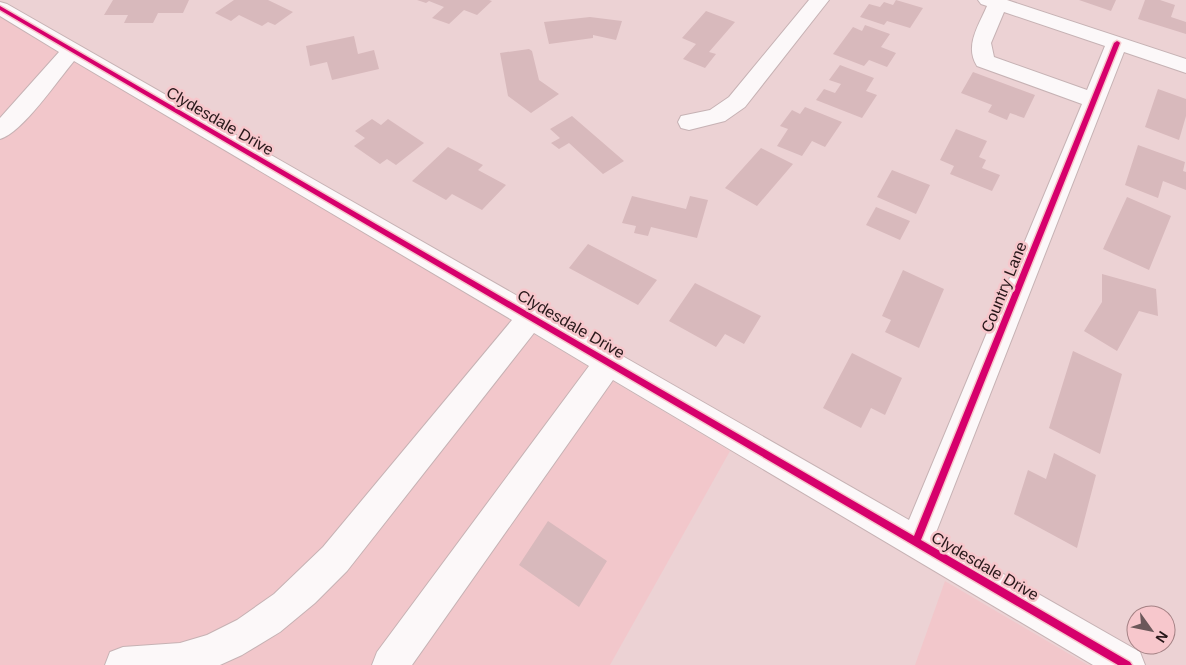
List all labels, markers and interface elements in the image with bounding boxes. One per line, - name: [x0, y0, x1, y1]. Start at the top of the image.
- street label: Clydesdale Drive: [163, 83, 277, 159]
- street label: Country Lane: [978, 239, 1030, 335]
- street label: Clydesdale Drive: [514, 286, 628, 362]
- street label: Clydesdale Drive: [928, 528, 1042, 604]
- north arrow: [1126, 605, 1176, 655]
- text: N: [1152, 628, 1171, 646]

